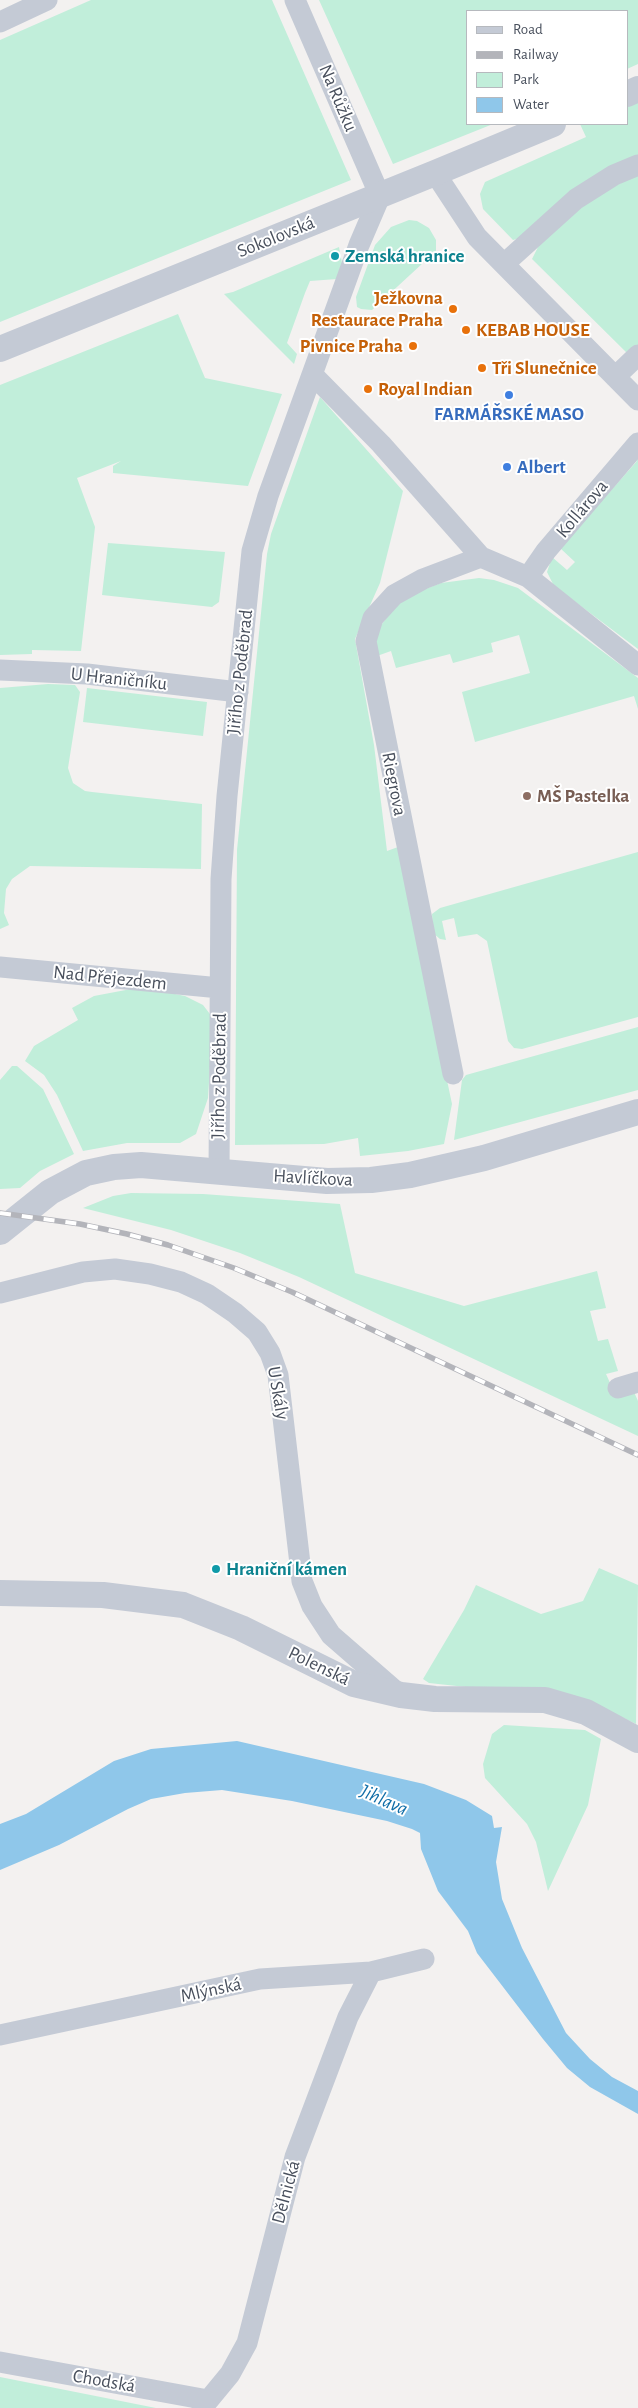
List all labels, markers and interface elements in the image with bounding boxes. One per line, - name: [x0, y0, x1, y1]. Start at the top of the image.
- legend: [466, 10, 628, 125]
- text: Road: [513, 22, 543, 37]
- text: Railway: [513, 47, 558, 62]
- street label: Na Růžku: [314, 61, 362, 135]
- text: Park: [513, 72, 539, 87]
- text: Water: [513, 97, 549, 112]
- street label: Sokolovská: [234, 211, 318, 263]
- place label: Zemská hranice: [345, 245, 465, 267]
- marker: Zemská hranice: [329, 250, 341, 262]
- place label: Ježkovna Restaurace Praha: [311, 287, 443, 331]
- marker: Ježkovna Restaurace Praha: [447, 303, 459, 315]
- place label: KEBAB HOUSE: [476, 319, 590, 341]
- marker: KEBAB HOUSE: [460, 324, 472, 336]
- place label: Pivnice Praha: [300, 335, 403, 357]
- marker: Pivnice Praha: [407, 340, 419, 352]
- place label: Tři Slunečnice: [492, 357, 597, 379]
- marker: Tři Slunečnice: [476, 362, 488, 374]
- place label: Royal Indian: [378, 378, 473, 400]
- marker: Royal Indian: [362, 383, 374, 395]
- marker: FARMÁŘSKÉ MASO: [503, 389, 515, 401]
- place label: FARMÁŘSKÉ MASO: [434, 403, 584, 425]
- place label: Albert: [517, 456, 566, 478]
- marker: Albert: [501, 461, 513, 473]
- street label: Kollárova: [551, 475, 613, 543]
- street label: Jiřího z Poděbrad: [222, 608, 258, 736]
- street label: U Hraničníku: [70, 663, 168, 695]
- street label: Riegrova: [377, 750, 411, 818]
- place label: MŠ Pastelka: [537, 785, 629, 807]
- marker: MŠ Pastelka: [521, 790, 533, 802]
- street label: Nad Přejezdem: [52, 961, 168, 995]
- street label: Jiřího z Poděbrad: [207, 1013, 231, 1139]
- street label: Havlíčkova: [273, 1165, 353, 1191]
- street label: U Skály: [262, 1365, 294, 1421]
- place label: Hraniční kámen: [226, 1558, 347, 1580]
- marker: Hraniční kámen: [210, 1563, 222, 1575]
- street label: Polenská: [284, 1641, 354, 1691]
- water label: Jihlava: [356, 1779, 412, 1821]
- street label: Mlýnská: [178, 1972, 244, 2008]
- street label: Dělnická: [267, 2158, 305, 2226]
- street label: Chodská: [71, 2364, 137, 2398]

